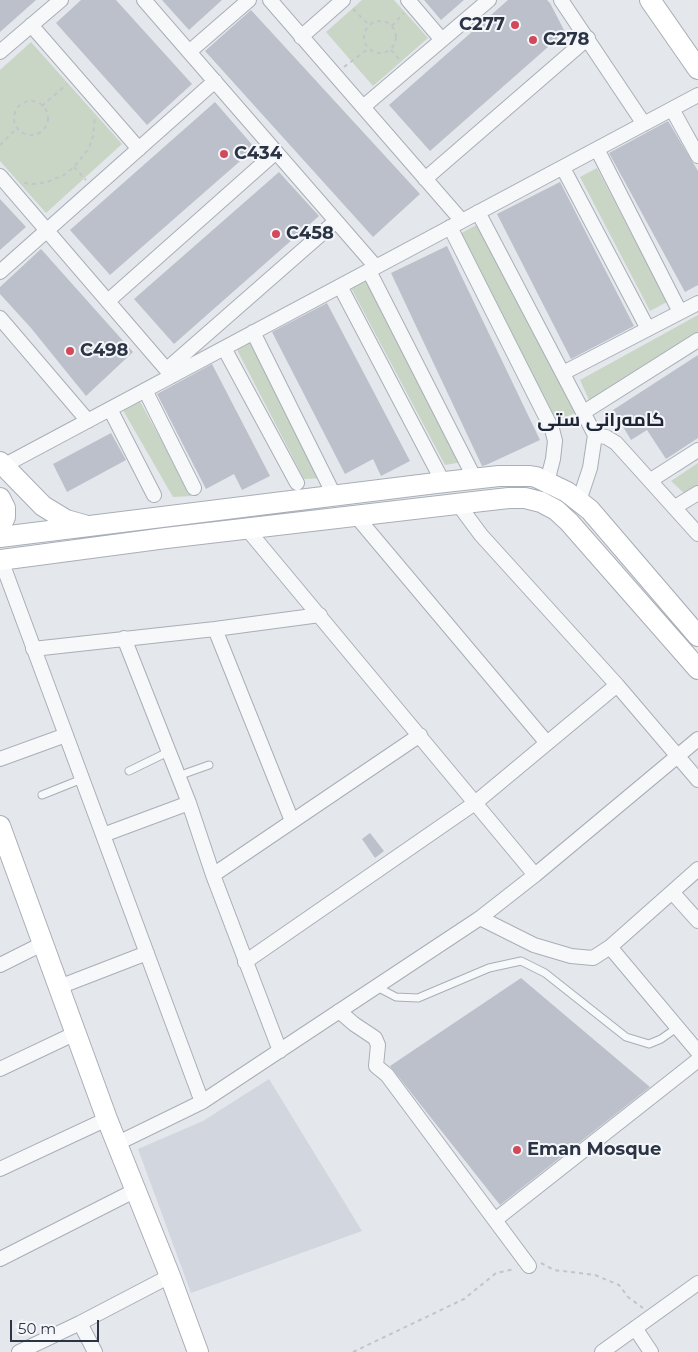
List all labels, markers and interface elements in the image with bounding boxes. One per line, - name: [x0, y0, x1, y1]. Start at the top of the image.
- place label: C277: [459, 14, 505, 36]
- marker: C277: [509, 19, 521, 31]
- place label: C278: [543, 29, 589, 51]
- marker: C278: [527, 34, 539, 46]
- place label: C434: [234, 143, 282, 165]
- marker: C434: [218, 148, 230, 160]
- place label: C458: [286, 223, 334, 245]
- marker: C458: [270, 228, 282, 240]
- place label: C498: [80, 340, 128, 362]
- marker: C498: [64, 345, 76, 357]
- district label: كامه‌رانی ستی: [537, 409, 665, 431]
- place label: Eman Mosque: [527, 1139, 661, 1161]
- marker: Eman Mosque: [511, 1144, 523, 1156]
- scale bar: [12, 1310, 101, 1342]
- text: 50 m: [18, 1319, 56, 1338]

